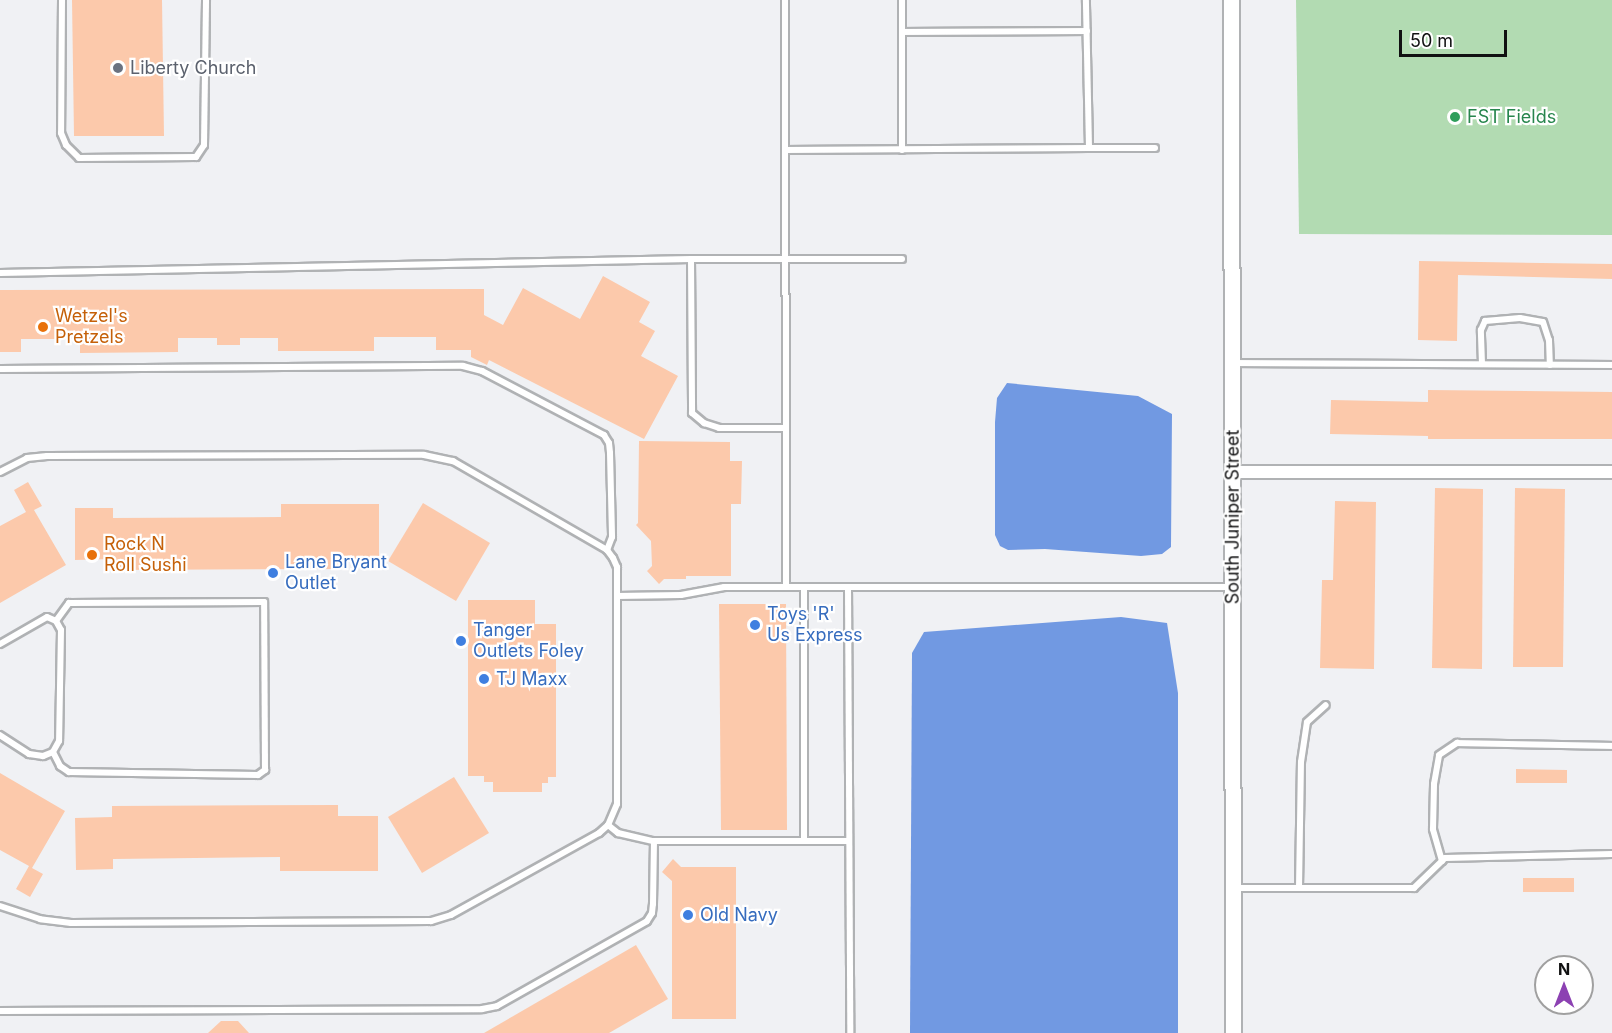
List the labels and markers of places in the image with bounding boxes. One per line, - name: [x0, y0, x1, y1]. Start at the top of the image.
- place label: Liberty Church: [130, 57, 256, 79]
- marker: Liberty Church: [111, 61, 125, 75]
- place label: FST Fields: [1467, 106, 1556, 128]
- marker: FST Fields: [1448, 110, 1462, 124]
- place label: Wetzel's Pretzels: [55, 306, 128, 348]
- marker: Wetzel's Pretzels: [36, 320, 50, 334]
- place label: Rock N Roll Sushi: [104, 534, 187, 576]
- marker: Rock N Roll Sushi: [85, 548, 99, 562]
- place label: Lane Bryant Outlet: [285, 552, 387, 594]
- marker: Lane Bryant Outlet: [266, 566, 280, 580]
- place label: Toys 'R' Us Express: [767, 604, 863, 646]
- marker: Toys 'R' Us Express: [748, 618, 762, 632]
- place label: Tanger Outlets Foley: [473, 620, 584, 662]
- marker: Tanger Outlets Foley: [454, 634, 468, 648]
- place label: TJ Maxx: [496, 668, 567, 690]
- marker: TJ Maxx: [477, 672, 491, 686]
- place label: Old Navy: [700, 904, 778, 926]
- marker: Old Navy: [681, 908, 695, 922]

